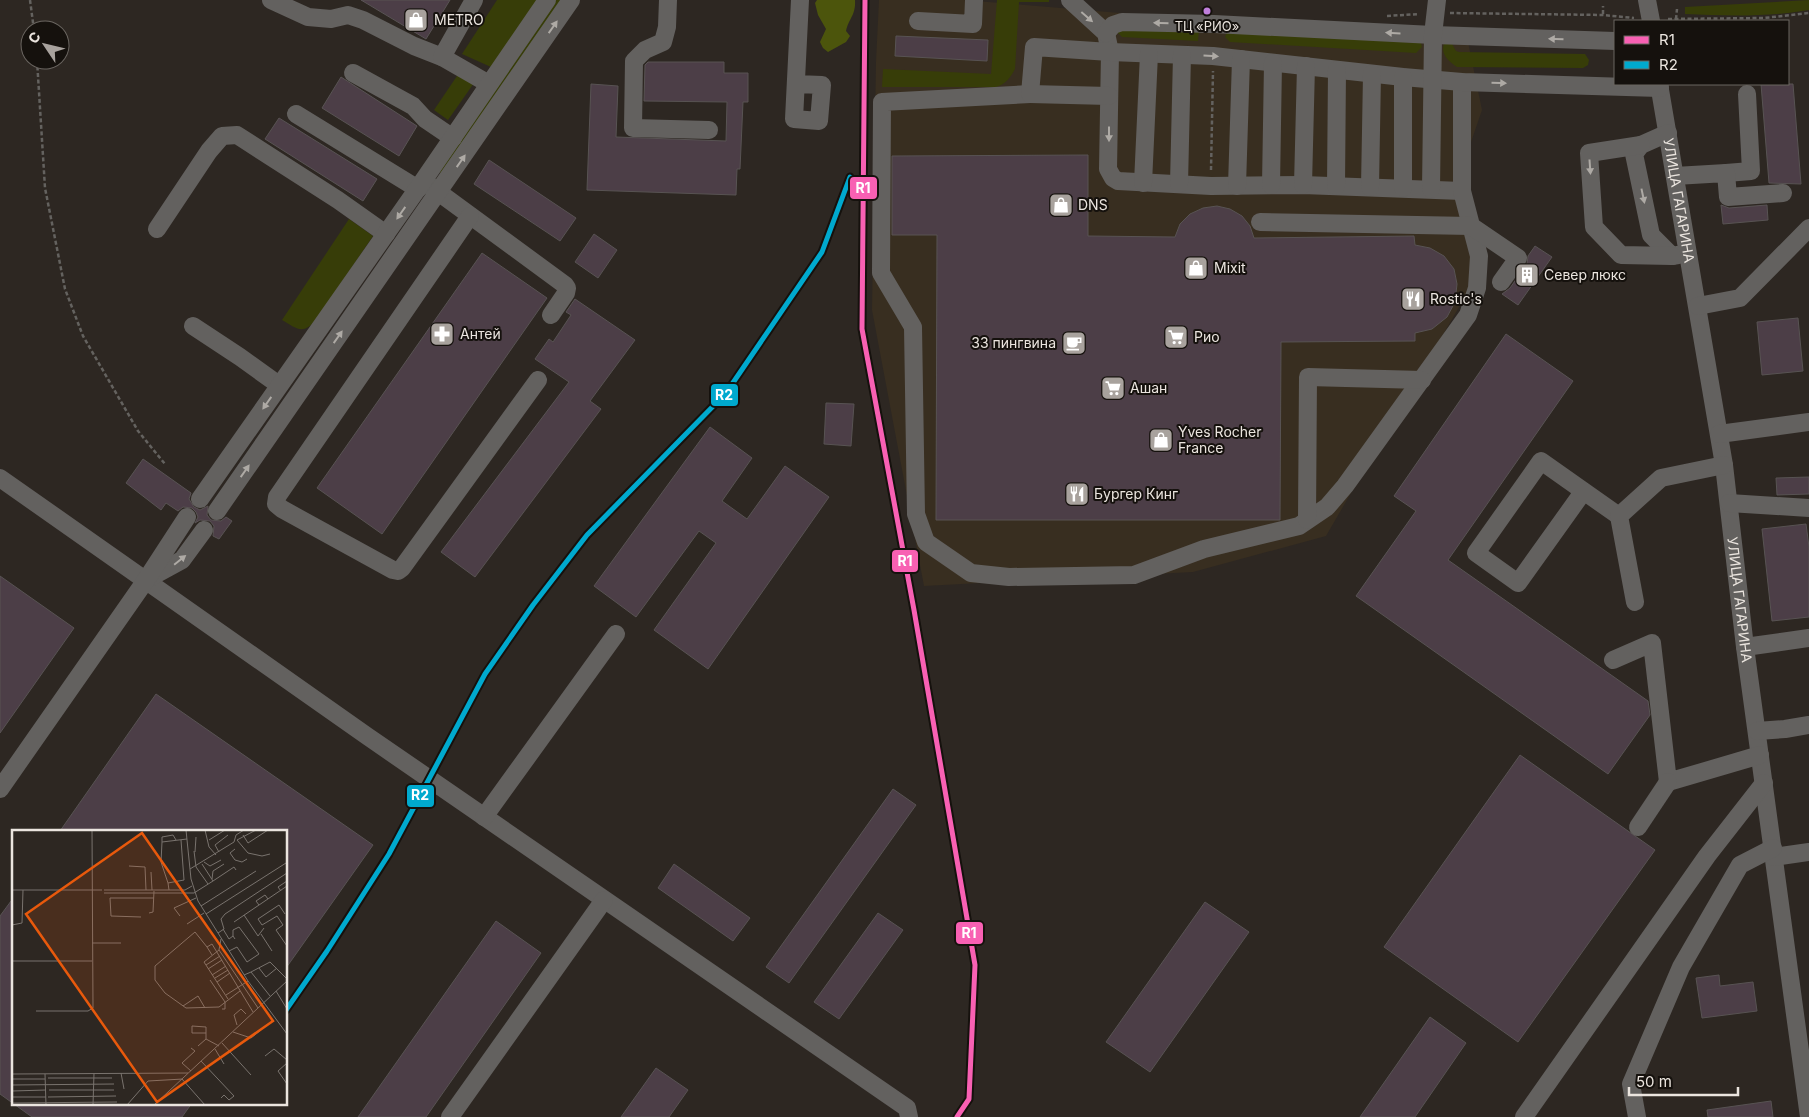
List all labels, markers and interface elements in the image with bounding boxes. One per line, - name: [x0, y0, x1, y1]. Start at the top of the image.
- marker: ТЦ «РИО»: [1202, 6, 1212, 16]
- shop icon: METRO: [403, 7, 429, 33]
- place label: METRO: [434, 11, 484, 28]
- one-way arrow: [1081, 11, 1093, 23]
- place label: ТЦ «РИО»: [1175, 18, 1239, 34]
- one-way arrow: [1153, 19, 1169, 27]
- north arrow: [20, 20, 70, 70]
- one-way arrow: [548, 20, 558, 34]
- legend: [1614, 20, 1789, 85]
- text: С: [24, 28, 44, 46]
- one-way arrow: [1385, 29, 1401, 37]
- text: R1: [1659, 30, 1675, 49]
- one-way arrow: [1547, 35, 1563, 43]
- one-way arrow: [1203, 53, 1219, 61]
- text: R2: [1659, 55, 1678, 74]
- one-way arrow: [1492, 80, 1508, 88]
- one-way arrow: [1104, 126, 1112, 142]
- street label: УЛИЦА ГАГАРИНА: [1660, 137, 1698, 264]
- one-way arrow: [456, 154, 465, 167]
- one-way arrow: [1587, 159, 1595, 175]
- line badge: R1: [849, 176, 878, 200]
- text: R1: [855, 179, 871, 196]
- one-way arrow: [1639, 188, 1647, 203]
- shop icon: DNS: [1048, 192, 1074, 218]
- place label: DNS: [1078, 196, 1108, 213]
- one-way arrow: [396, 206, 406, 220]
- shop icon: Mixit: [1183, 255, 1209, 281]
- place label: Mixit: [1214, 259, 1246, 276]
- building icon: Север люкс: [1514, 262, 1540, 288]
- place label: Север люкс: [1544, 266, 1626, 283]
- restaurant icon: Rostic's: [1400, 286, 1426, 312]
- place label: Rostic's: [1430, 290, 1482, 307]
- pharmacy icon: Антей: [429, 321, 455, 347]
- supermarket icon: Рио: [1163, 324, 1189, 350]
- place label: Антей: [460, 325, 501, 342]
- place label: Рио: [1194, 328, 1220, 345]
- cafe icon: 33 пингвина: [1061, 330, 1087, 356]
- one-way arrow: [333, 331, 343, 344]
- place label: 33 пингвина: [971, 334, 1056, 351]
- supermarket icon: Ашан: [1100, 375, 1126, 401]
- place label: Ашан: [1130, 379, 1167, 396]
- line badge: R2: [710, 383, 739, 407]
- text: R2: [715, 386, 733, 403]
- one-way arrow: [262, 397, 272, 410]
- place label: Yves Rocher France: [1178, 423, 1262, 456]
- shop icon: Yves Rocher France: [1148, 427, 1174, 453]
- one-way arrow: [240, 464, 250, 478]
- restaurant icon: Бургер Кинг: [1064, 481, 1090, 507]
- place label: Бургер Кинг: [1094, 485, 1178, 502]
- street label: УЛИЦА ГАГАРИНА: [1724, 536, 1756, 664]
- line badge: R1: [891, 549, 919, 573]
- text: R1: [897, 552, 913, 569]
- one-way arrow: [173, 554, 186, 565]
- line badge: R2: [406, 784, 435, 808]
- text: R2: [411, 786, 429, 803]
- inset map: [12, 830, 288, 1104]
- line badge: R1: [955, 921, 984, 945]
- text: R1: [961, 924, 977, 941]
- scale bar: [1629, 1064, 1738, 1096]
- text: 50 m: [1636, 1072, 1672, 1091]

